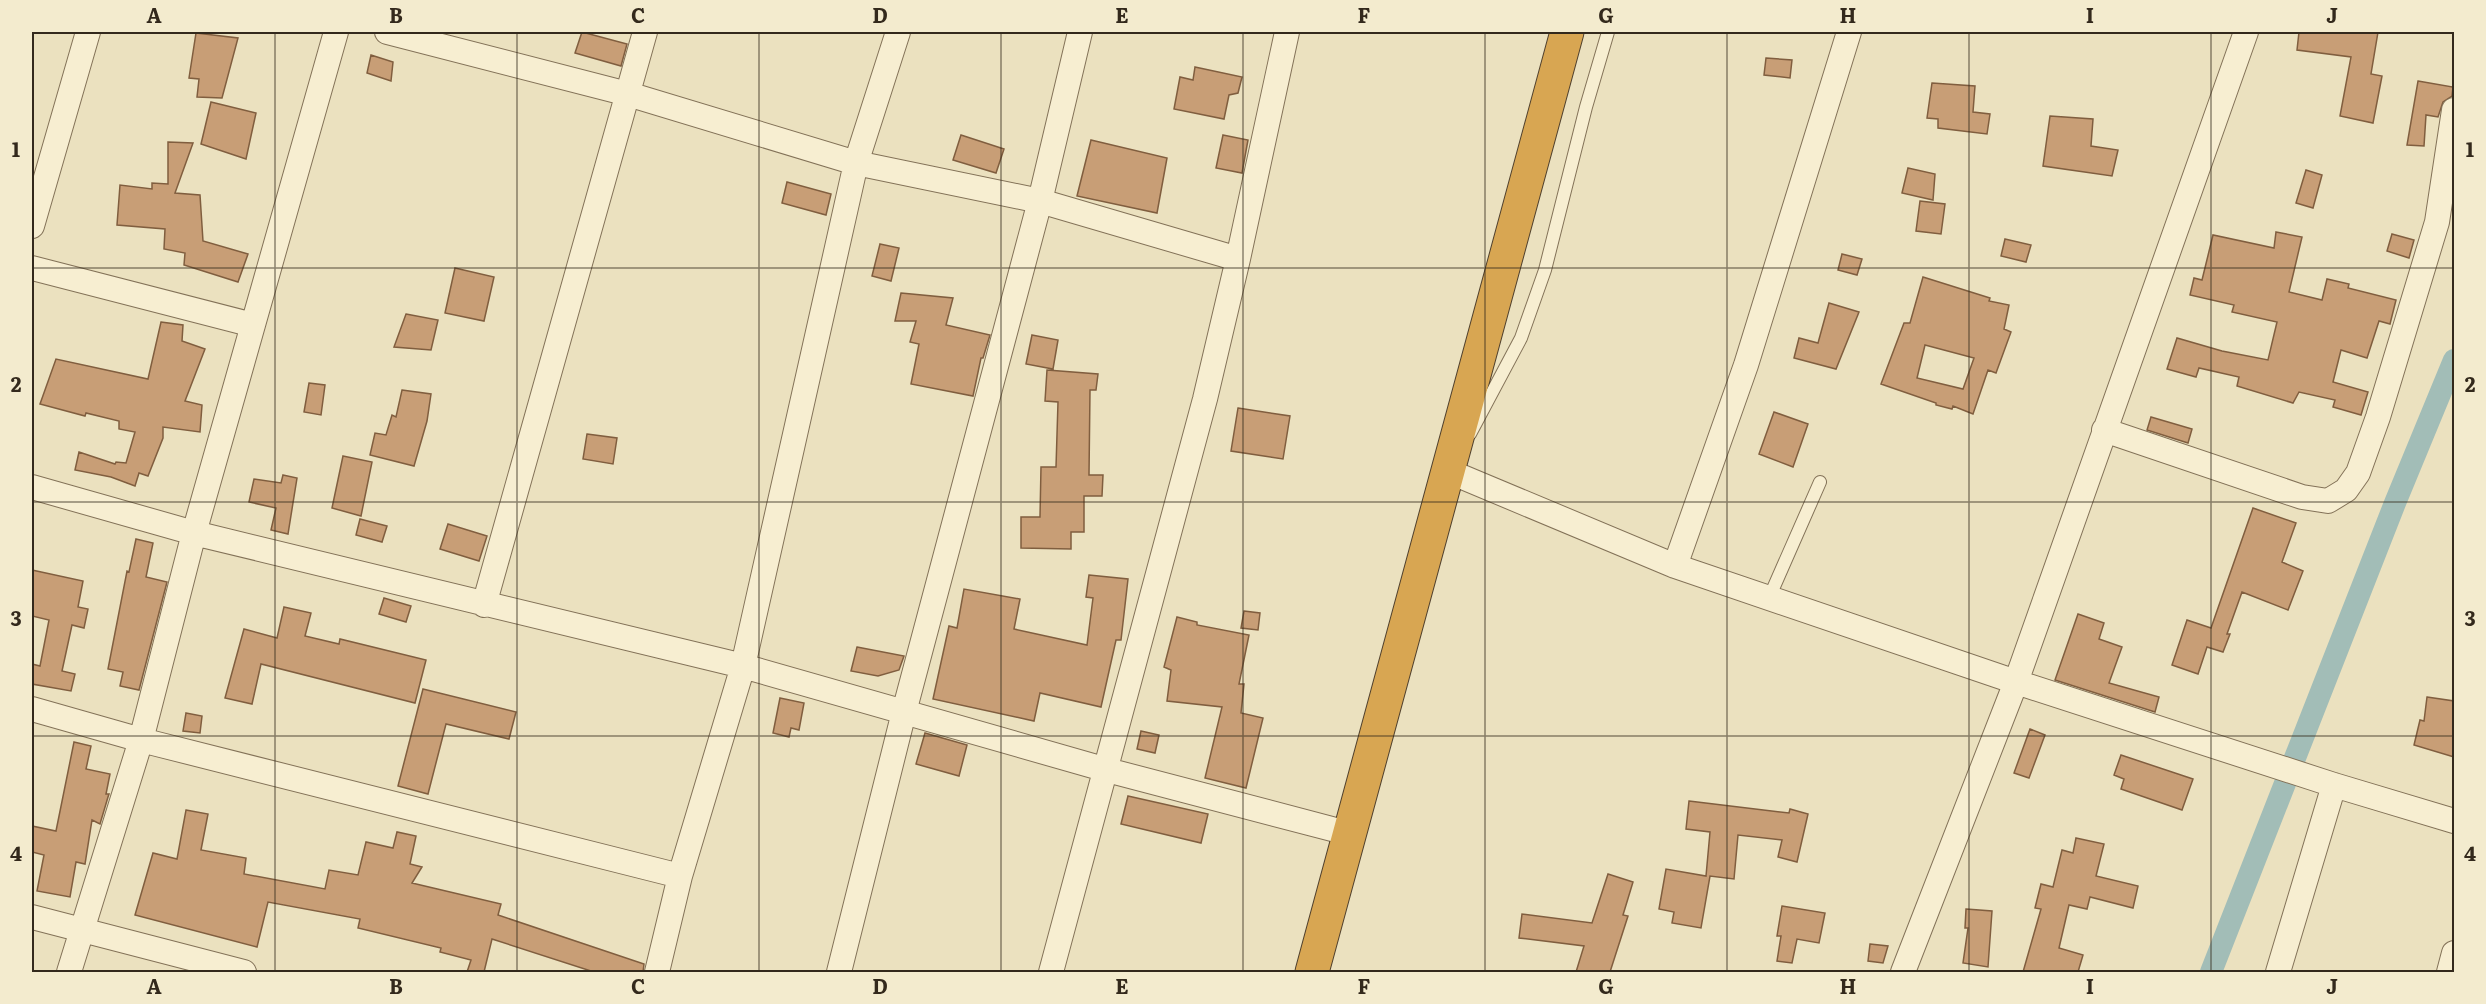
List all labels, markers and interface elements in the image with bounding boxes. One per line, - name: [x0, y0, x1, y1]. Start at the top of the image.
- text: A: [146, 0, 162, 29]
- text: B: [389, 0, 403, 29]
- text: C: [631, 0, 645, 29]
- text: D: [872, 0, 888, 29]
- text: E: [1115, 0, 1129, 29]
- text: F: [1358, 0, 1371, 29]
- text: G: [1598, 0, 1614, 29]
- text: H: [1840, 0, 1856, 29]
- text: I: [2086, 0, 2094, 29]
- text: J: [2326, 0, 2338, 29]
- text: 1: [12, 133, 20, 163]
- text: 1: [2466, 133, 2474, 163]
- text: 2: [11, 368, 22, 398]
- text: 2: [2465, 368, 2476, 398]
- text: 3: [10, 602, 22, 632]
- text: 3: [2464, 602, 2476, 632]
- text: 4: [10, 837, 22, 867]
- text: 4: [2464, 837, 2476, 867]
- text: A: [146, 970, 162, 1000]
- text: B: [389, 970, 403, 1000]
- text: C: [631, 970, 645, 1000]
- text: D: [872, 970, 888, 1000]
- text: E: [1115, 970, 1129, 1000]
- text: F: [1358, 970, 1371, 1000]
- text: G: [1598, 970, 1614, 1000]
- text: H: [1840, 970, 1856, 1000]
- text: I: [2086, 970, 2094, 1000]
- text: J: [2326, 970, 2338, 1000]

